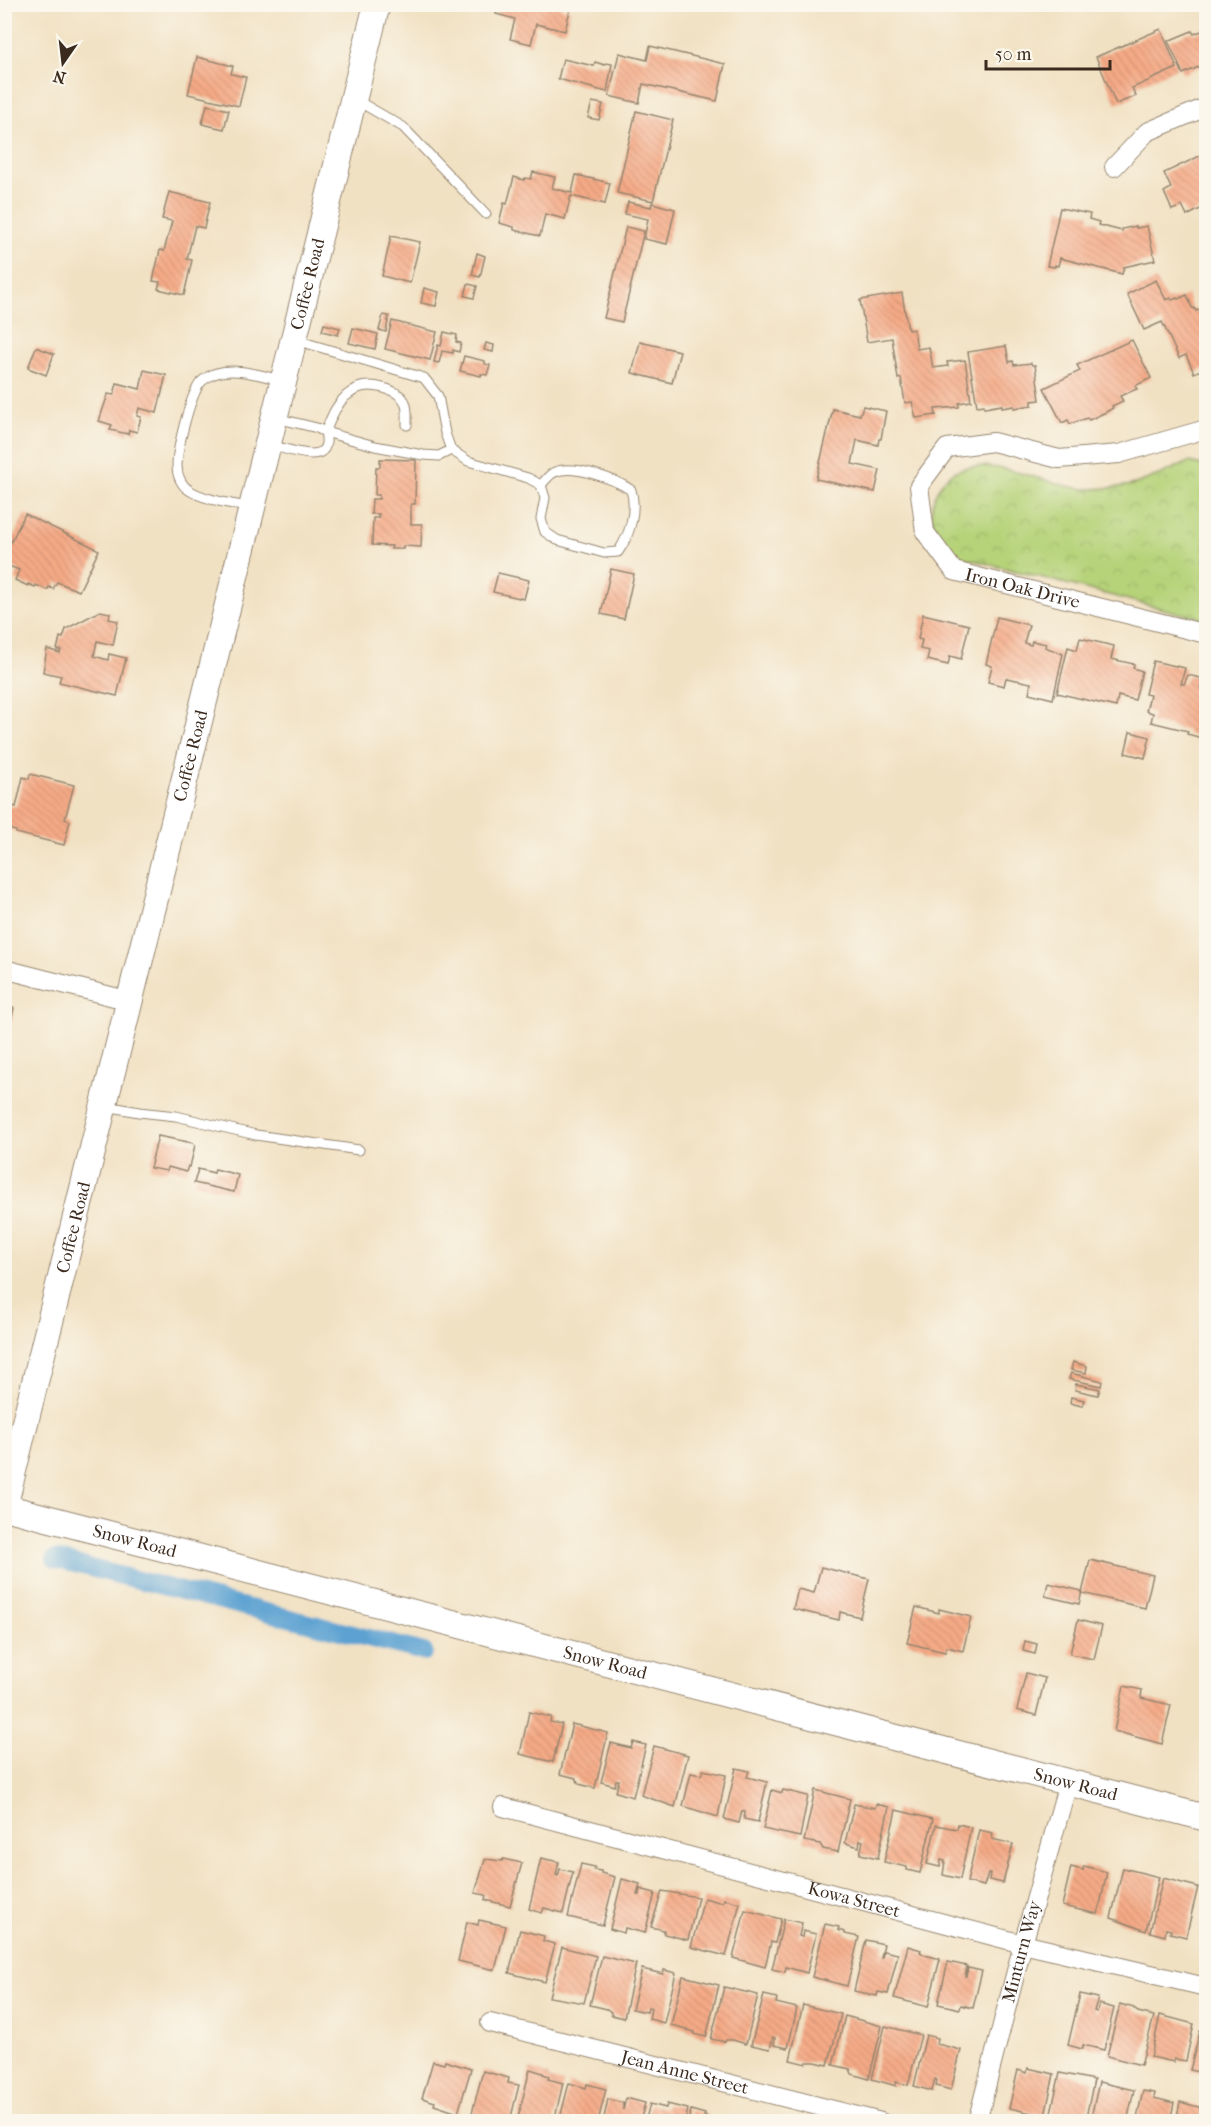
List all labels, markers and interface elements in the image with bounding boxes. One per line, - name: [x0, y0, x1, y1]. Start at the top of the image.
- north arrow: [33, 33, 93, 93]
- scale bar: [986, 33, 1110, 71]
- text: 50 m: [995, 44, 1032, 65]
- text: N: [50, 66, 68, 88]
- street label: Coffee Road: [287, 236, 329, 332]
- street label: Iron Oak Drive: [963, 564, 1082, 613]
- street label: Coffee Road: [169, 708, 212, 804]
- street label: Coffee Road: [52, 1179, 95, 1276]
- street label: Snow Road: [90, 1520, 179, 1562]
- street label: Snow Road: [561, 1642, 649, 1684]
- street label: Snow Road: [1031, 1764, 1120, 1806]
- street label: Kowa Street: [806, 1878, 903, 1922]
- street label: Minturn Way: [998, 1897, 1046, 2005]
- street label: Jean Anne Street: [617, 2046, 751, 2099]

